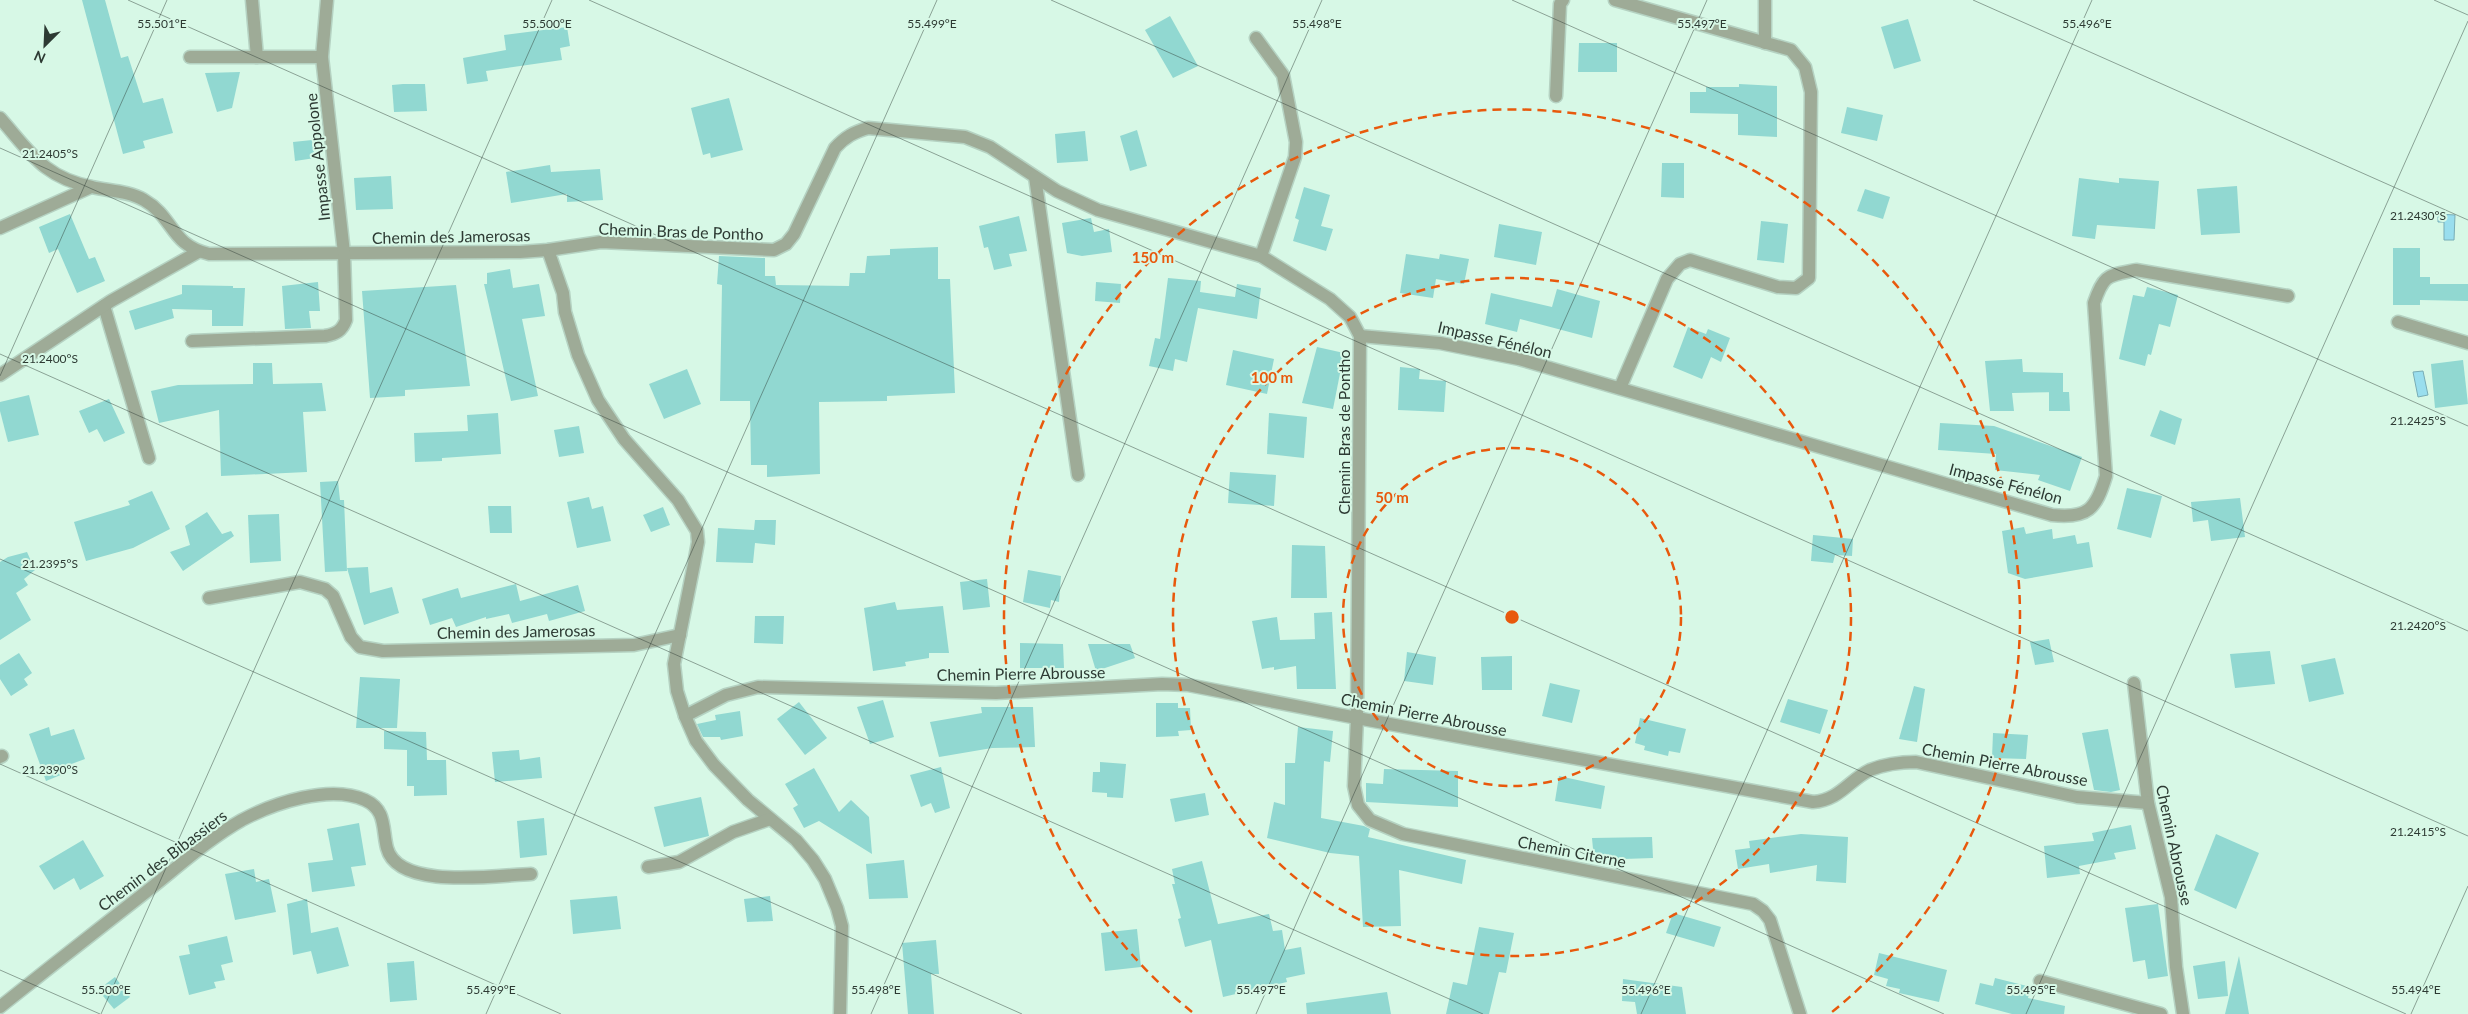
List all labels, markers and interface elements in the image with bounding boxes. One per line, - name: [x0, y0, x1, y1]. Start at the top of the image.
- text: 55.501°E: [137, 16, 187, 31]
- text: 55.500°E: [522, 16, 572, 31]
- text: 55.499°E: [907, 16, 957, 31]
- text: 55.498°E: [1292, 16, 1342, 31]
- text: 55.497°E: [1677, 16, 1727, 31]
- text: 55.496°E: [2062, 16, 2112, 31]
- north arrow: [20, 20, 70, 70]
- text: N: [31, 47, 48, 67]
- street label: Impasse Appolone: [301, 92, 333, 222]
- text: 21.2405°S: [22, 146, 78, 161]
- text: 21.2430°S: [2390, 208, 2446, 223]
- street label: Chemin Bras de Pontho: [598, 219, 764, 243]
- street label: Chemin des Jamerosas: [372, 225, 530, 247]
- text: 150 m: [1132, 248, 1174, 266]
- street label: Impasse Fénélon: [1436, 317, 1554, 361]
- street label: Chemin Bras de Pontho: [1334, 349, 1353, 515]
- text: 21.2400°S: [22, 351, 78, 366]
- text: 100 m: [1251, 368, 1293, 386]
- text: 21.2425°S: [2390, 413, 2446, 428]
- street label: Impasse Fénélon: [1947, 459, 2065, 507]
- text: 50 m: [1375, 488, 1409, 506]
- text: 21.2395°S: [22, 556, 78, 571]
- centre of rings: [1503, 608, 1521, 626]
- text: 21.2420°S: [2390, 618, 2446, 633]
- street label: Chemin des Jamerosas: [437, 620, 595, 642]
- street label: Chemin Pierre Abrousse: [936, 662, 1106, 684]
- street label: Chemin Pierre Abrousse: [1339, 689, 1509, 739]
- street label: Chemin Pierre Abrousse: [1920, 739, 2090, 789]
- text: 21.2390°S: [22, 762, 78, 777]
- street label: Chemin Abrousse: [2153, 783, 2197, 907]
- street label: Chemin des Bibassiers: [94, 805, 230, 915]
- text: 21.2415°S: [2390, 824, 2446, 839]
- street label: Chemin Citerne: [1516, 831, 1628, 871]
- text: 55.500°E: [81, 982, 131, 997]
- text: 55.499°E: [466, 982, 516, 997]
- text: 55.498°E: [851, 982, 901, 997]
- text: 55.497°E: [1236, 982, 1286, 997]
- text: 55.496°E: [1621, 982, 1671, 997]
- text: 55.495°E: [2006, 982, 2056, 997]
- text: 55.494°E: [2391, 982, 2441, 997]

